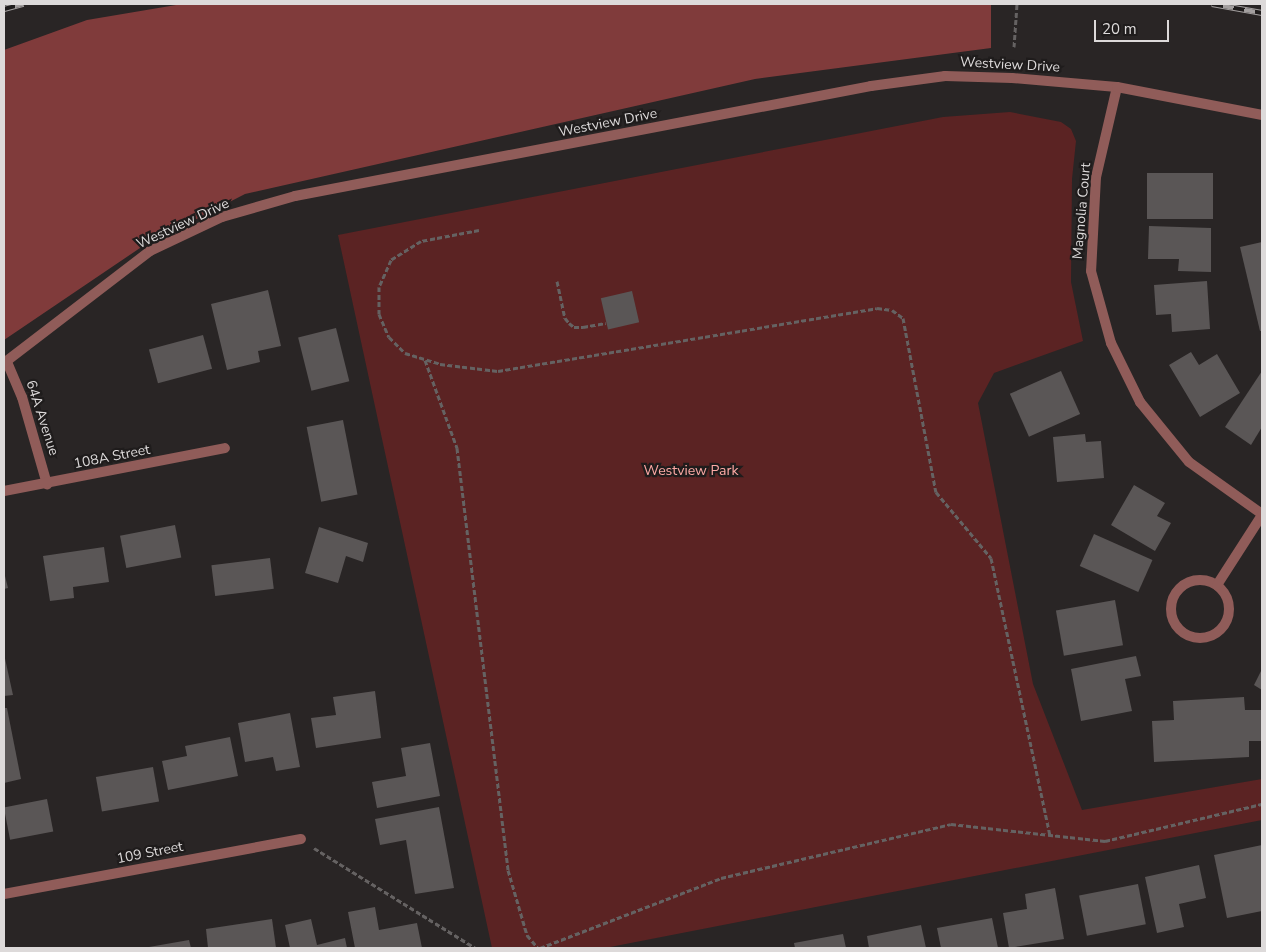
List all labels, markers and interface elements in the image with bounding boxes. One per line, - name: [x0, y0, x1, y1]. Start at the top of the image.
- scale bar: [1096, 10, 1171, 42]
- text: 20 m: [1102, 19, 1137, 39]
- street label: Westview Drive: [960, 54, 1060, 76]
- street label: Westview Drive: [557, 105, 659, 141]
- street label: Magnolia Court: [1069, 162, 1095, 260]
- street label: Westview Drive: [134, 195, 232, 253]
- street label: 64A Avenue: [22, 378, 62, 458]
- street label: 108A Street: [73, 441, 151, 473]
- park label: Westview Park: [644, 463, 738, 479]
- street label: 109 Street: [116, 838, 184, 868]

